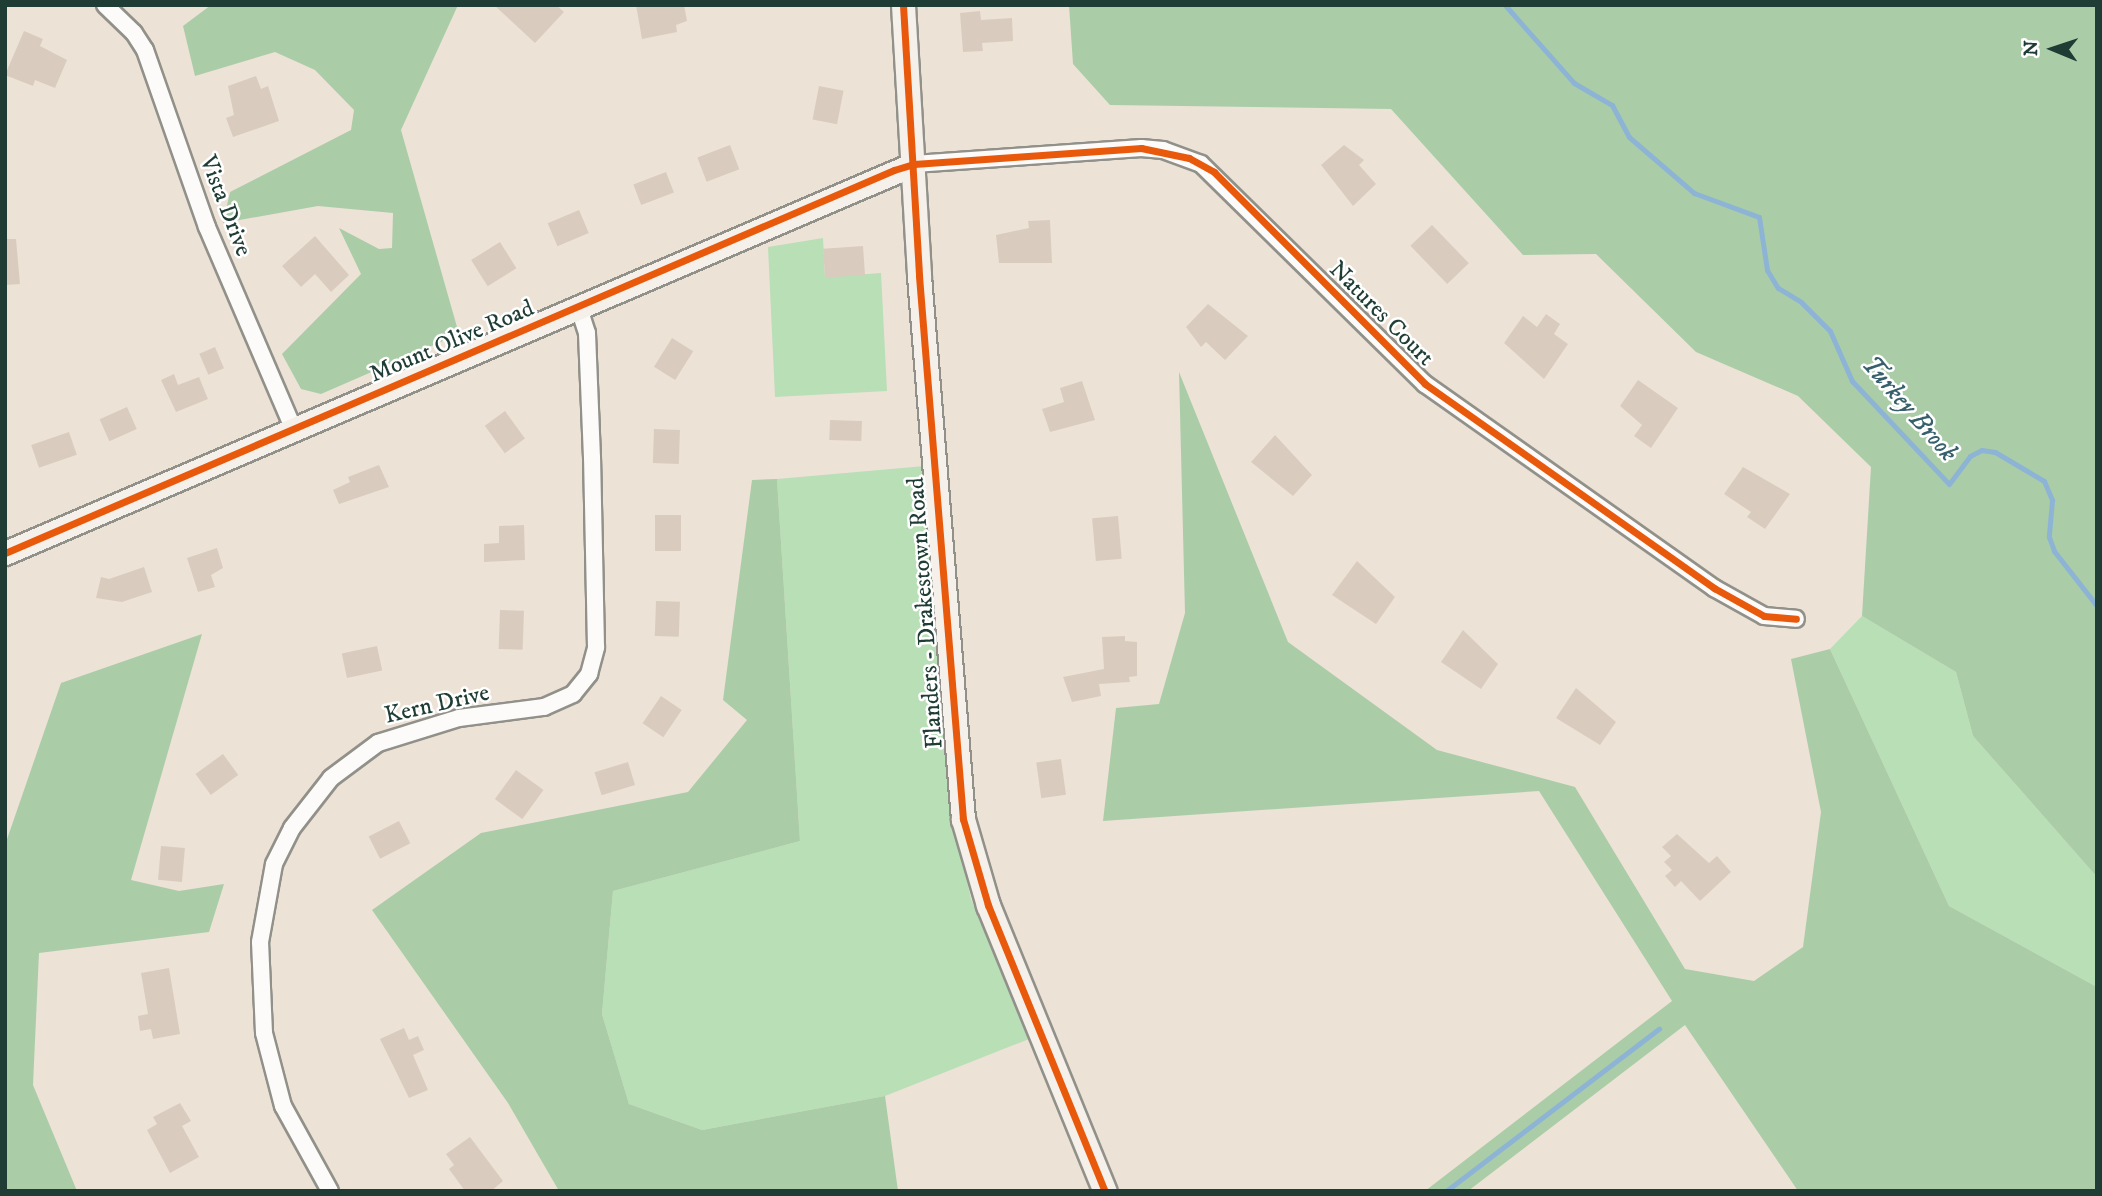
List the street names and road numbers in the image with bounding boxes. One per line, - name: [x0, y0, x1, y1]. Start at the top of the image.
- street label: Vista Drive: [193, 152, 257, 260]
- street label: Natures Court: [1323, 256, 1439, 372]
- street label: Mount Olive Road: [366, 294, 538, 390]
- street label: Flanders - Drakestown Road: [902, 476, 950, 750]
- street label: Kern Drive: [382, 679, 492, 731]

